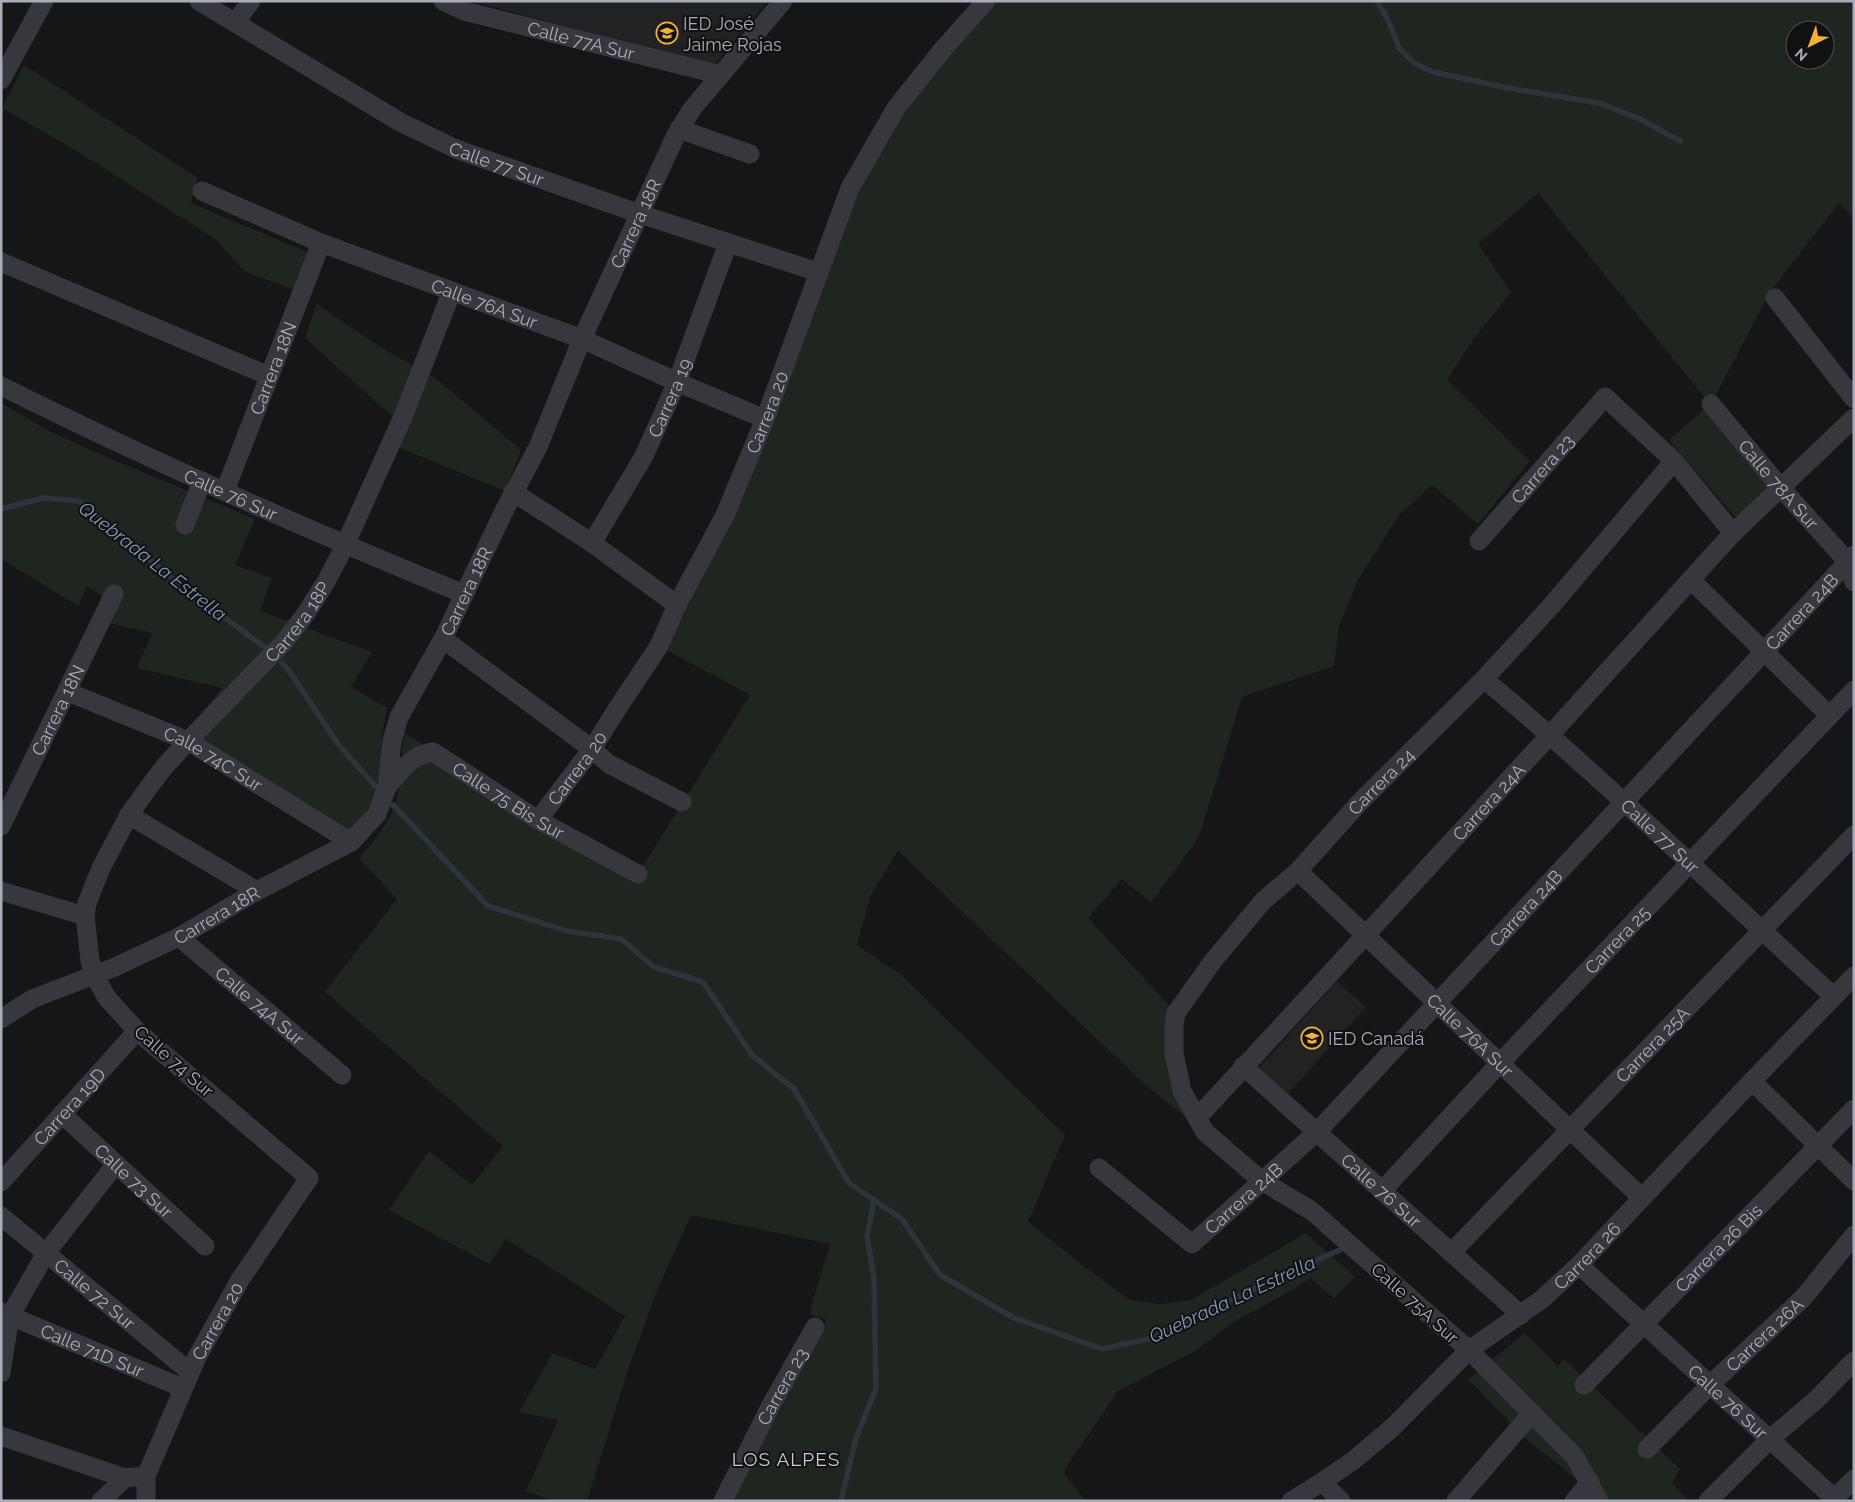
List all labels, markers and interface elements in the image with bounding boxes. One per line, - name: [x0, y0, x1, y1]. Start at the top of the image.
- place label: IED José Jaime Rojas: [683, 13, 782, 55]
- street label: Calle 77A Sur: [525, 17, 638, 64]
- north arrow: [1785, 20, 1835, 70]
- school or university icon: IED José Jaime Rojas: [655, 21, 679, 45]
- text: N: [1792, 45, 1811, 64]
- street label: Calle 77 Sur: [446, 137, 548, 190]
- street label: Carrera 18R: [606, 175, 665, 271]
- street label: Calle 76A Sur: [428, 274, 541, 332]
- street label: Carrera 18N: [245, 318, 300, 417]
- street label: Carrera 19: [643, 355, 695, 441]
- street label: Carrera 20: [741, 368, 792, 456]
- street label: Carrera 23: [1506, 430, 1578, 508]
- street label: Calle 78A Sur: [1734, 435, 1824, 534]
- street label: Calle 76 Sur: [181, 464, 281, 525]
- water label: Quebrada La Estrella: [75, 497, 231, 625]
- street label: Carrera 18R: [436, 543, 496, 639]
- street label: Carrera 24B: [1761, 569, 1842, 654]
- street label: Carrera 18P: [260, 577, 334, 666]
- street label: Carrera 18N: [27, 661, 88, 759]
- street label: Calle 74C Sur: [161, 722, 267, 795]
- street label: Carrera 20: [543, 727, 611, 809]
- street label: Carrera 24: [1343, 744, 1419, 819]
- street label: Calle 75 Bis Sur: [449, 757, 569, 843]
- street label: Carrera 24A: [1448, 759, 1529, 845]
- street label: Calle 77 Sur: [1617, 794, 1704, 878]
- street label: Carrera 24B: [1485, 865, 1566, 951]
- street label: Carrera 18R: [170, 881, 263, 948]
- street label: Carrera 25: [1580, 902, 1654, 978]
- street label: Calle 74A Sur: [211, 962, 309, 1049]
- street label: Calle 76A Sur: [1423, 989, 1519, 1081]
- street label: Carrera 25A: [1611, 1002, 1694, 1086]
- street label: Calle 74 Sur: [130, 1021, 218, 1102]
- school or university icon: IED Canadá: [1300, 1026, 1324, 1050]
- place label: IED Canadá: [1328, 1028, 1424, 1049]
- street label: Carrera 19D: [29, 1063, 110, 1149]
- street label: Calle 73 Sur: [91, 1139, 178, 1222]
- street label: Calle 76 Sur: [1337, 1149, 1426, 1232]
- street label: Carrera 24B: [1200, 1158, 1286, 1238]
- street label: Carrera 26 Bis: [1670, 1199, 1766, 1296]
- street label: Carrera 26: [1549, 1217, 1625, 1294]
- water label: Quebrada La Estrella: [1145, 1251, 1319, 1347]
- street label: Calle 72 Sur: [50, 1254, 140, 1334]
- street label: Calle 75A Sur: [1367, 1258, 1464, 1348]
- street label: Carrera 20: [187, 1278, 247, 1364]
- street label: Carrera 26A: [1721, 1293, 1807, 1375]
- street label: Calle 71D Sur: [38, 1319, 148, 1381]
- street label: Carrera 23: [752, 1344, 812, 1428]
- street label: Calle 76 Sur: [1684, 1360, 1773, 1443]
- district label: LOS ALPES: [732, 1448, 840, 1470]

